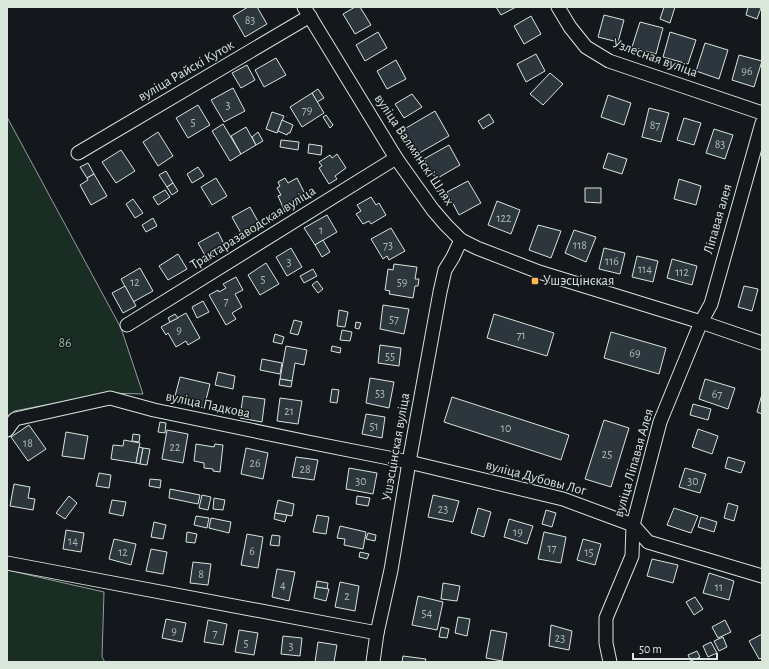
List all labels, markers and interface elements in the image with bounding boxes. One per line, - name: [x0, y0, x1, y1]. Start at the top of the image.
- house number: 83: [245, 14, 255, 26]
- street label: Узлесная вуліца: [610, 36, 700, 80]
- street label: вуліца Райскі Куток: [136, 38, 237, 104]
- house number: 96: [741, 65, 753, 77]
- street label: вуліца Валмянскі Шлях: [372, 92, 456, 208]
- house number: 3: [226, 99, 231, 111]
- house number: 79: [302, 104, 313, 116]
- house number: 5: [190, 116, 196, 128]
- house number: 87: [650, 119, 660, 131]
- house number: 83: [715, 138, 725, 150]
- street label: Ліпавая алея: [701, 182, 735, 256]
- street label: Трактаразаводская вуліца: [188, 183, 319, 272]
- house number: 122: [496, 212, 512, 224]
- house number: 1: [319, 224, 323, 236]
- house number: 73: [383, 239, 393, 251]
- house number: 118: [573, 239, 587, 251]
- house number: 116: [605, 255, 619, 267]
- house number: 3: [287, 256, 292, 268]
- house number: 114: [638, 263, 652, 275]
- house number: 112: [675, 266, 689, 278]
- house number: 5: [260, 273, 266, 285]
- place label: Ушэсцінская: [543, 274, 614, 288]
- house number: 12: [130, 276, 140, 288]
- house number: 59: [397, 276, 408, 288]
- marker: Ушэсцінская: [530, 276, 540, 286]
- house number: 7: [223, 295, 229, 307]
- house number: 57: [389, 313, 399, 325]
- house number: 9: [176, 324, 182, 336]
- house number: 71: [516, 329, 526, 341]
- park label: 86: [58, 336, 72, 350]
- house number: 69: [629, 347, 641, 359]
- house number: 55: [385, 350, 395, 362]
- house number: 53: [375, 387, 385, 399]
- house number: 67: [712, 388, 722, 400]
- street label: вуліца Падкова: [164, 389, 252, 421]
- street label: Ушэсцінская вуліца: [380, 391, 412, 502]
- house number: 21: [284, 405, 294, 417]
- street label: вуліца Ліпавая Алея: [612, 407, 656, 519]
- house number: 51: [369, 420, 379, 432]
- house number: 10: [501, 422, 511, 434]
- house number: 18: [23, 437, 33, 449]
- house number: 22: [170, 441, 181, 453]
- house number: 25: [602, 448, 612, 460]
- house number: 26: [249, 457, 261, 469]
- street label: вуліца Дубовы Лог: [484, 458, 588, 498]
- house number: 28: [299, 463, 311, 475]
- house number: 30: [355, 475, 367, 487]
- house number: 30: [687, 475, 699, 487]
- house number: 23: [438, 503, 448, 515]
- house number: 19: [513, 526, 523, 538]
- house number: 14: [68, 535, 78, 547]
- house number: 17: [547, 542, 557, 554]
- house number: 6: [249, 545, 255, 557]
- house number: 12: [118, 546, 128, 558]
- house number: 15: [584, 546, 594, 558]
- house number: 8: [198, 568, 204, 580]
- house number: 4: [280, 579, 286, 591]
- house number: 11: [715, 581, 723, 593]
- house number: 2: [344, 590, 350, 602]
- house number: 54: [422, 607, 433, 619]
- house number: 9: [171, 625, 177, 637]
- house number: 7: [212, 627, 218, 639]
- house number: 23: [555, 632, 565, 644]
- scale bar: [633, 635, 717, 661]
- house number: 5: [243, 637, 249, 649]
- house number: 3: [289, 640, 294, 652]
- text: 50 m: [639, 643, 662, 655]

